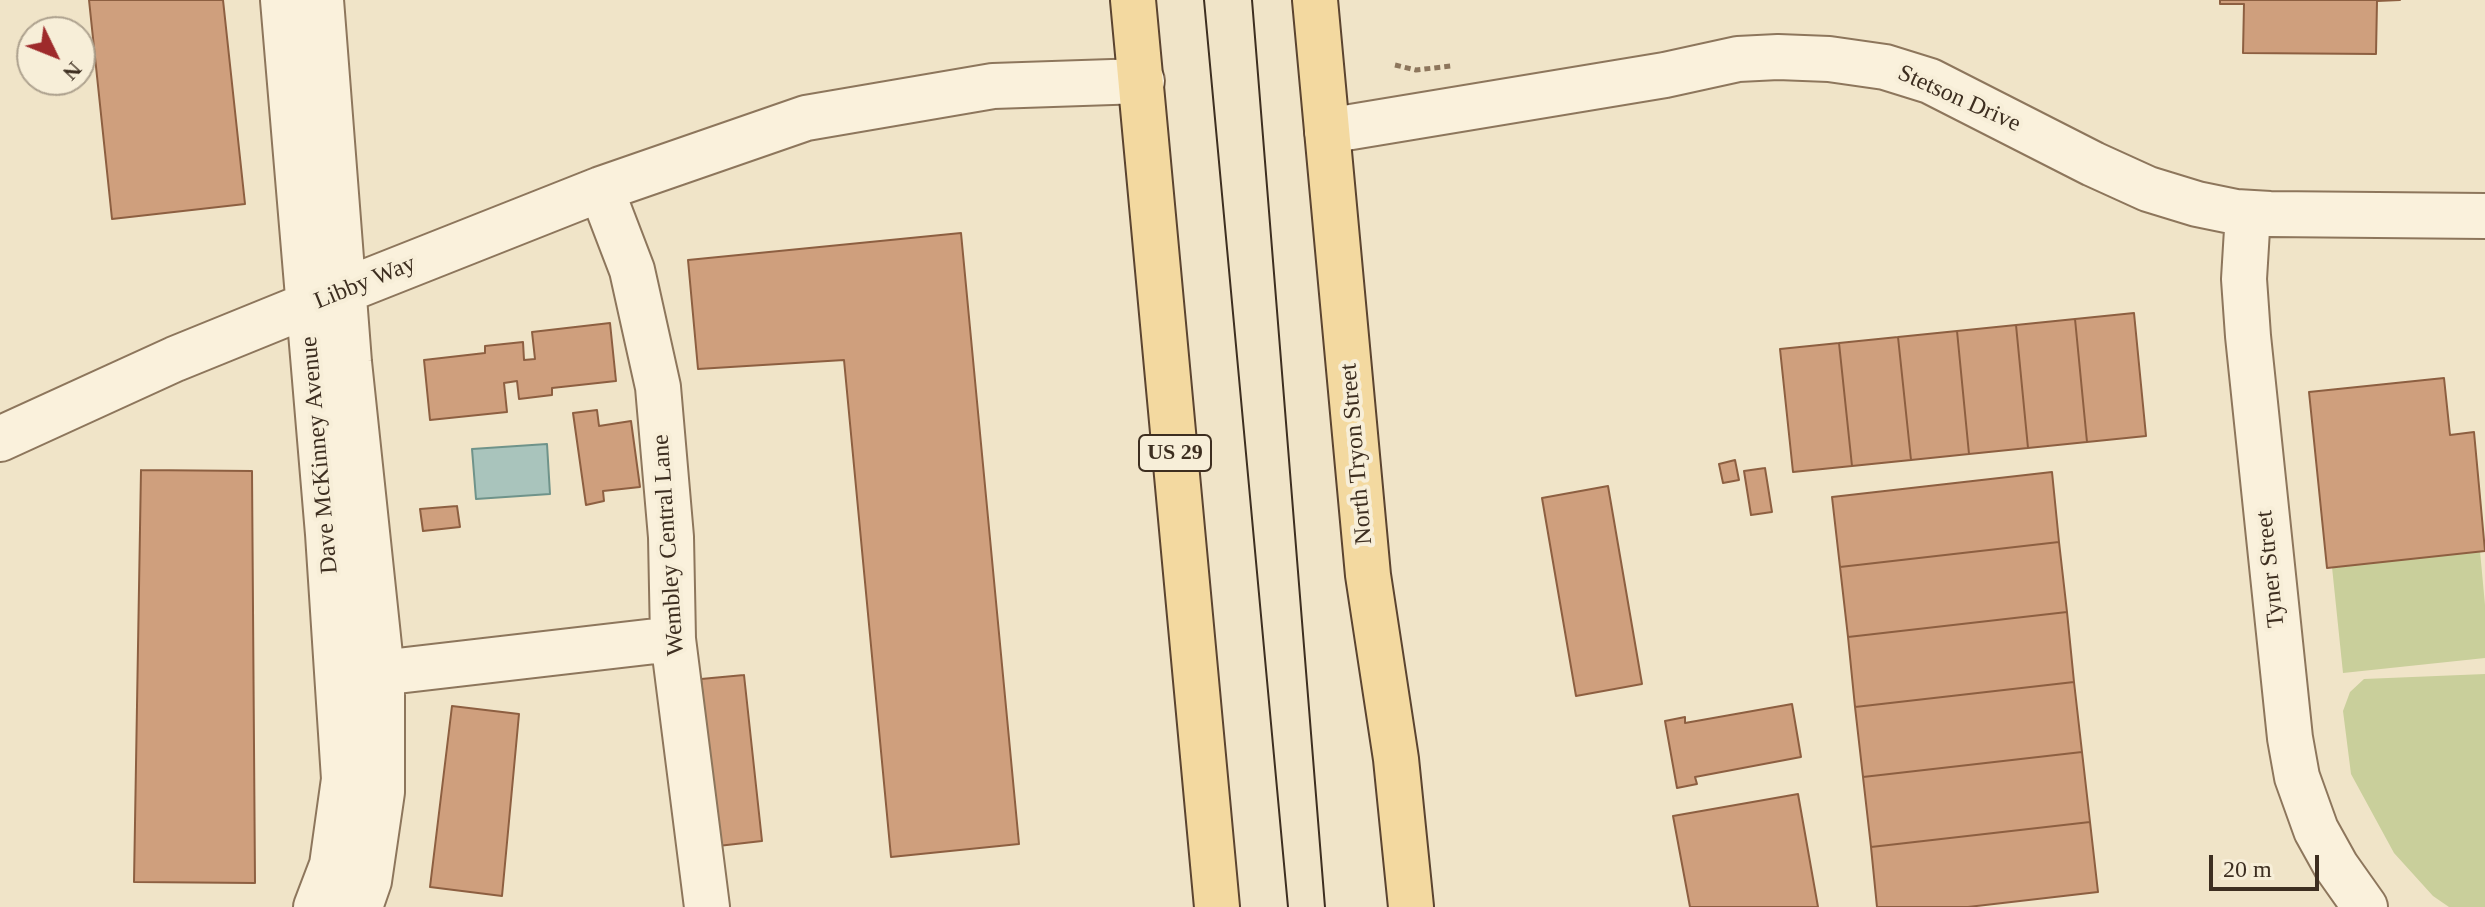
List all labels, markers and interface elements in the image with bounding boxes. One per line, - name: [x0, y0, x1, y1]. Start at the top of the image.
- north arrow: [16, 16, 96, 96]
- text: N: [58, 57, 87, 86]
- street label: Stetson Drive: [1893, 59, 2025, 139]
- street label: Libby Way: [310, 250, 420, 316]
- street label: Dave McKinney Avenue: [295, 335, 345, 575]
- street label: North Tryon Street: [1335, 362, 1379, 546]
- street label: Wembley Central Lane: [647, 433, 691, 657]
- road number: US 29: [1139, 435, 1211, 471]
- street label: Tyner Street: [2251, 509, 2291, 629]
- scale bar: [2213, 839, 2323, 889]
- text: 20 m: [2223, 856, 2272, 882]

